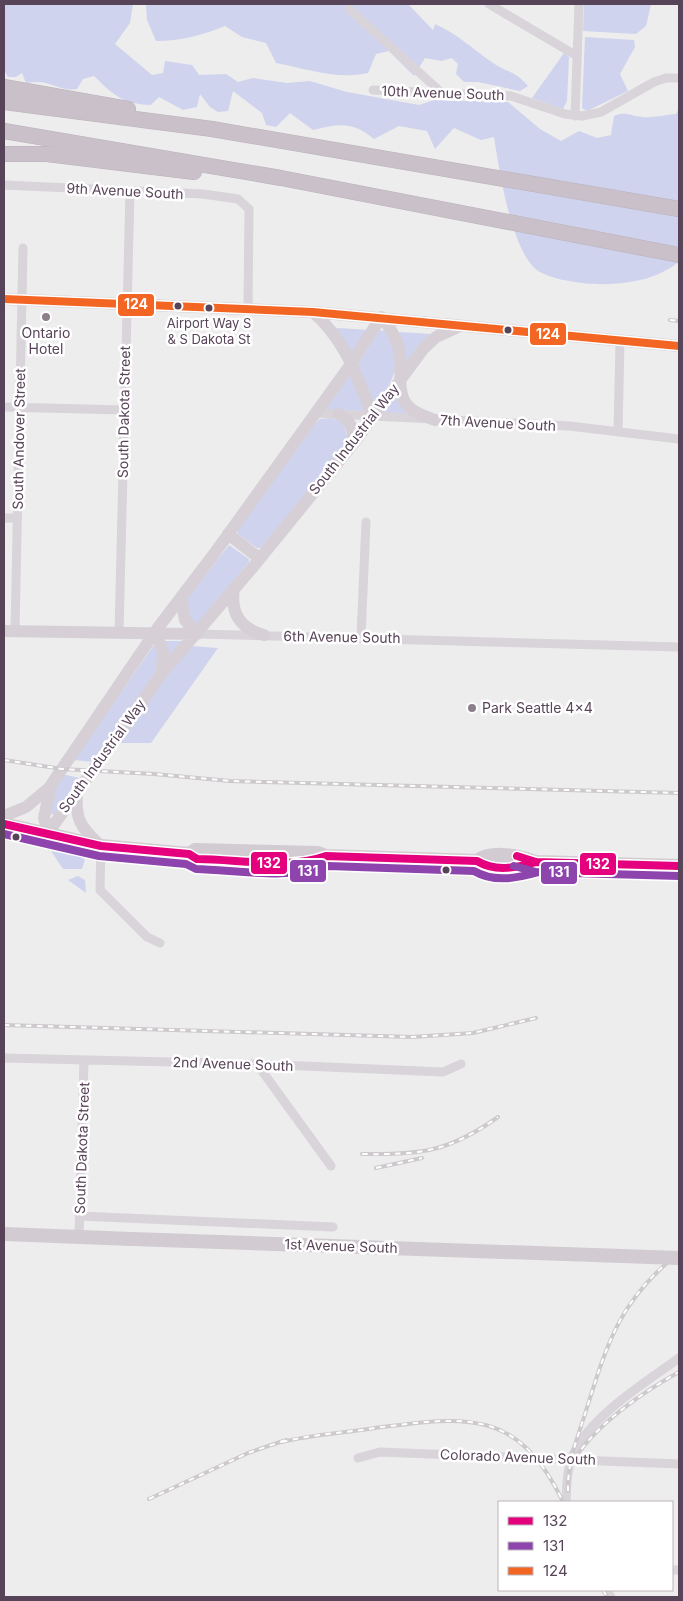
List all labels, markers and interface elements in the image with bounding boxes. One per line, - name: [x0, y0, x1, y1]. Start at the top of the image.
- street label: 10th Avenue South: [381, 82, 505, 103]
- street label: 9th Avenue South: [66, 179, 184, 202]
- line badge: 124: [117, 293, 155, 317]
- text: 124: [124, 295, 148, 312]
- unlabelled marker: [173, 301, 183, 311]
- marker: Airport Way S & S Dakota St: [204, 303, 214, 313]
- marker: Ontario Hotel: [40, 311, 52, 323]
- place label: Airport Way S & S Dakota St: [167, 315, 251, 347]
- line badge: 124: [529, 322, 567, 346]
- place label: Ontario Hotel: [22, 324, 70, 357]
- unlabelled marker: [503, 325, 513, 335]
- text: 124: [536, 325, 560, 342]
- street label: South Dakota Street: [114, 345, 133, 478]
- street label: South Andover Street: [9, 368, 28, 510]
- street label: South Industrial Way: [305, 380, 402, 498]
- street label: 7th Avenue South: [439, 411, 557, 434]
- street label: 6th Avenue South: [283, 627, 401, 646]
- street label: South Industrial Way: [55, 696, 149, 816]
- place label: Park Seattle 4x4: [482, 699, 593, 716]
- marker: Park Seattle 4x4: [466, 702, 478, 714]
- unlabelled marker: [11, 832, 21, 842]
- line badge: 132: [250, 851, 288, 875]
- line badge: 132: [579, 852, 617, 876]
- text: 132: [257, 854, 281, 871]
- text: 132: [586, 855, 610, 872]
- line badge: 131: [289, 859, 327, 883]
- line badge: 131: [540, 861, 578, 885]
- text: 131: [297, 862, 319, 879]
- text: 131: [548, 863, 570, 880]
- unlabelled marker: [441, 865, 451, 875]
- street label: 2nd Avenue South: [172, 1053, 294, 1074]
- street label: South Dakota Street: [71, 1081, 92, 1214]
- street label: 1st Avenue South: [284, 1235, 398, 1256]
- street label: Colorado Avenue South: [440, 1445, 596, 1468]
- legend: [498, 1501, 673, 1591]
- text: 132: [543, 1511, 568, 1530]
- text: 131: [543, 1536, 564, 1555]
- text: 124: [543, 1561, 568, 1580]

